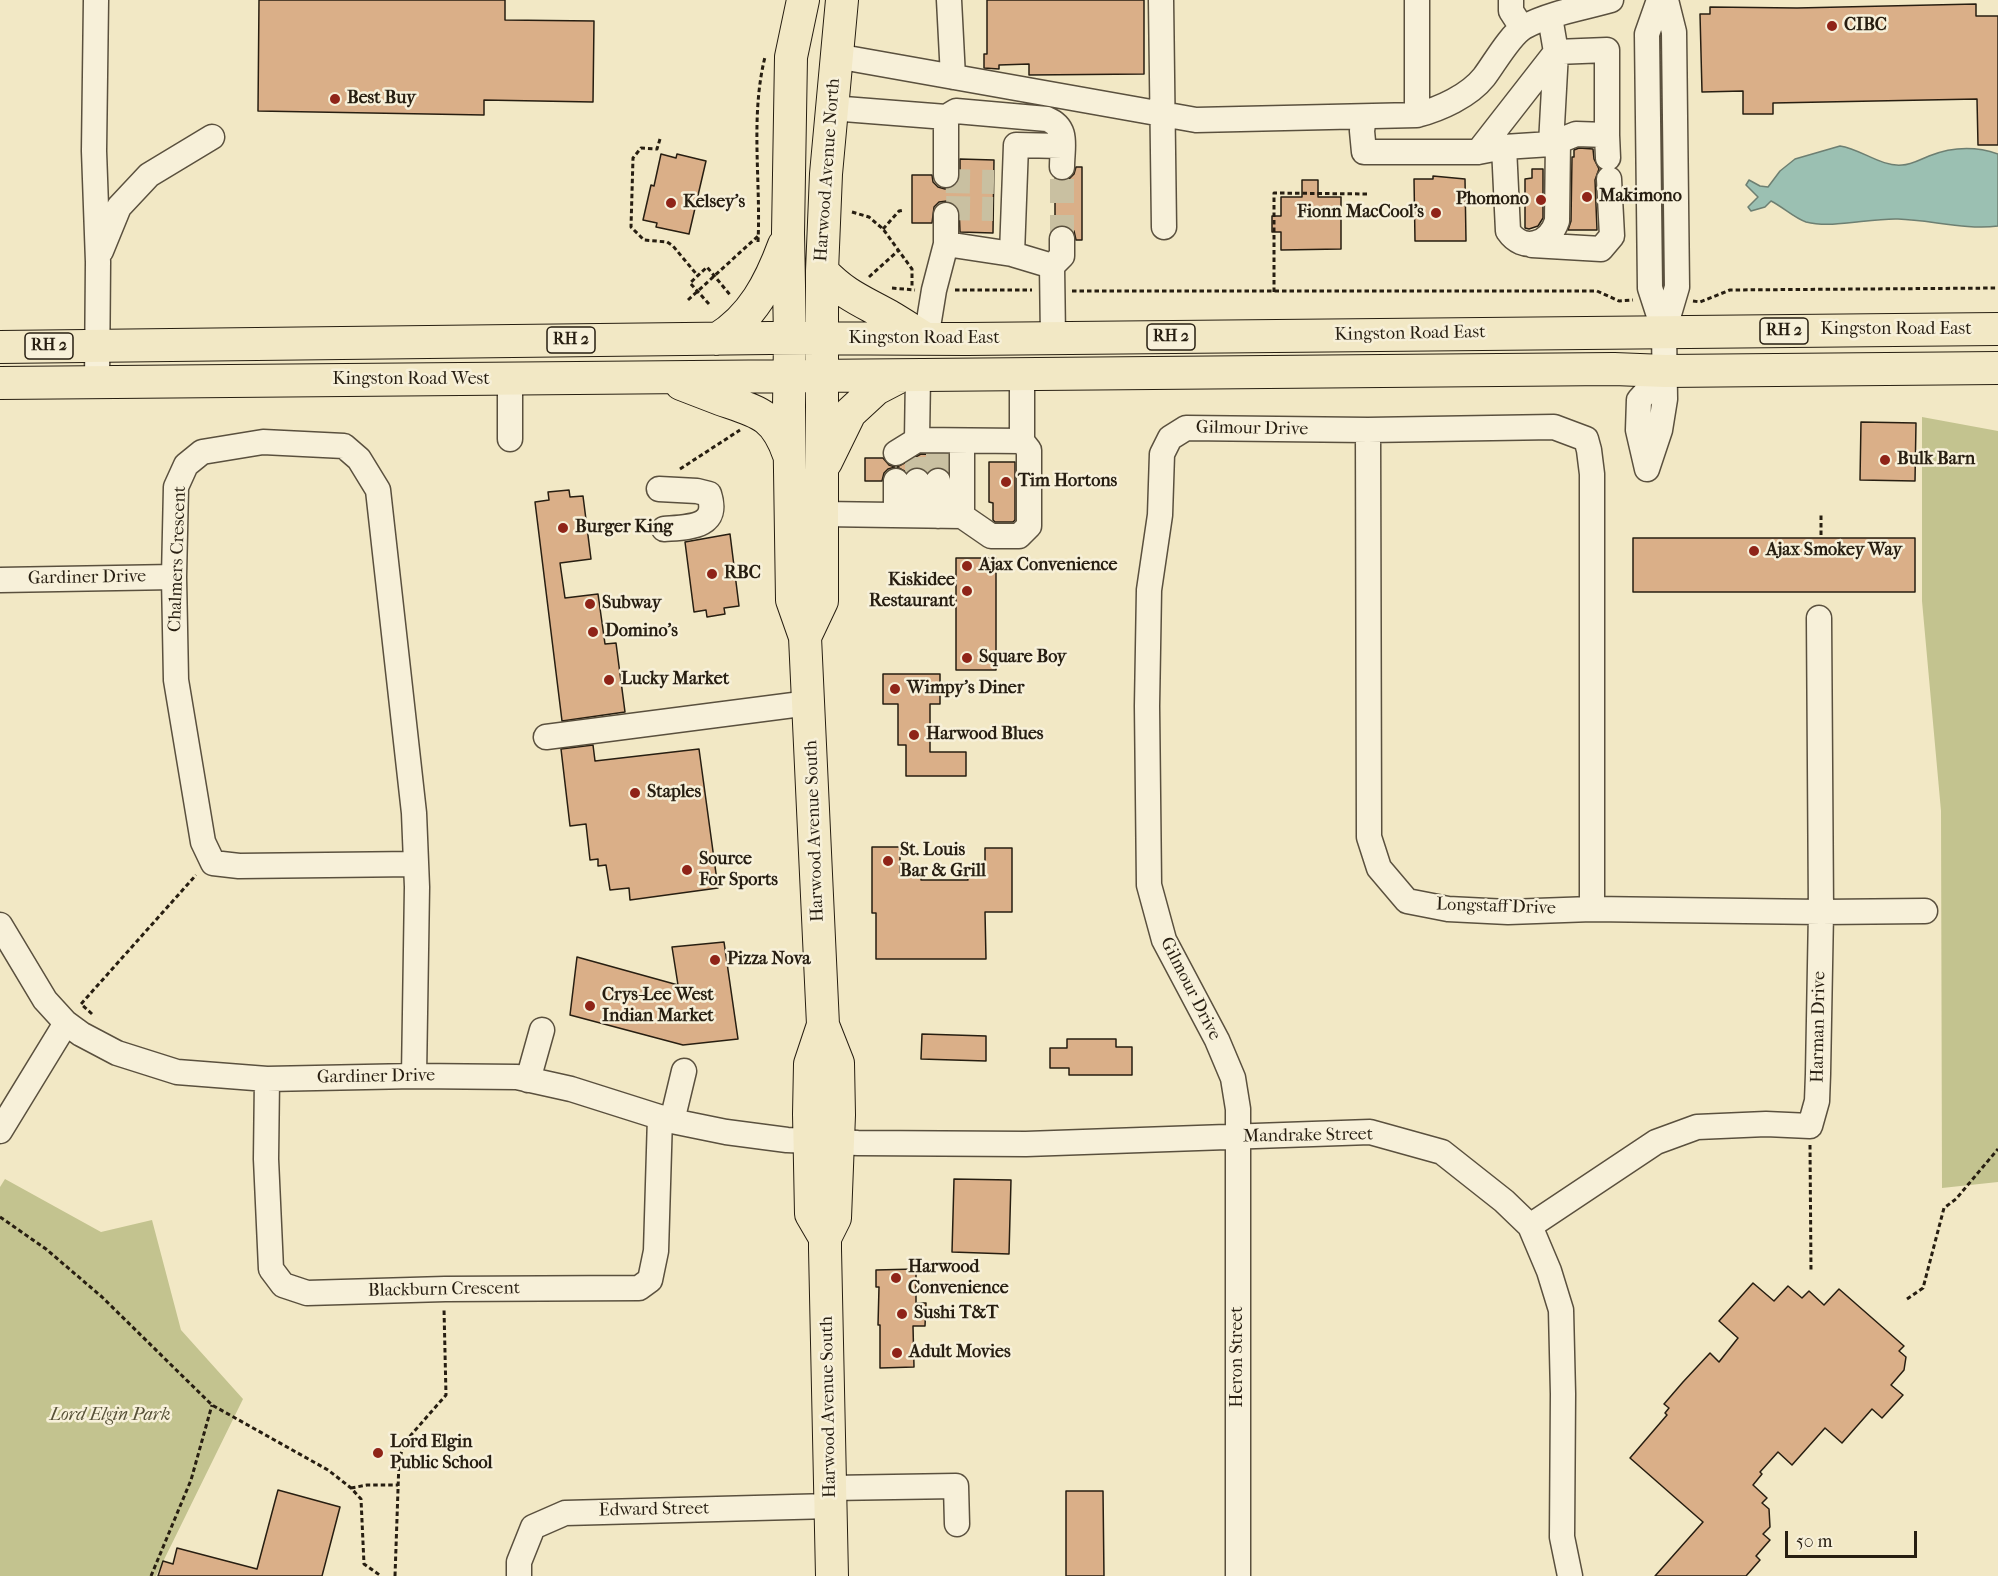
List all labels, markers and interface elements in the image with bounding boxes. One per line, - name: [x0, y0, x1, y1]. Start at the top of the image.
- place label: CIBC: [1844, 15, 1887, 37]
- marker: CIBC: [1825, 19, 1839, 33]
- street label: Harwood Avenue North: [811, 78, 845, 262]
- place label: Best Buy: [347, 88, 416, 110]
- marker: Best Buy: [328, 92, 342, 106]
- place label: Makimono: [1599, 186, 1682, 208]
- place label: Phomono: [1456, 189, 1529, 211]
- marker: Makimono: [1580, 190, 1594, 204]
- place label: Kelsey's: [683, 192, 745, 214]
- marker: Phomono: [1534, 193, 1548, 207]
- marker: Kelsey's: [664, 196, 678, 210]
- place label: Fionn MacCool's: [1297, 202, 1424, 224]
- marker: Fionn MacCool's: [1429, 206, 1443, 220]
- road number: RH 2: [1760, 318, 1808, 344]
- street label: Kingston Road East: [1820, 319, 1972, 341]
- street label: Kingston Road East: [1334, 322, 1486, 346]
- road number: RH 2: [1147, 324, 1195, 350]
- road number: RH 2: [547, 327, 595, 353]
- street label: Kingston Road East: [848, 328, 1000, 350]
- road number: RH 2: [25, 333, 73, 359]
- street label: Kingston Road West: [332, 369, 490, 391]
- street label: Gilmour Drive: [1196, 417, 1308, 441]
- place label: Bulk Barn: [1897, 449, 1975, 471]
- marker: Bulk Barn: [1878, 453, 1892, 467]
- place label: Tim Hortons: [1018, 471, 1117, 493]
- marker: Tim Hortons: [999, 475, 1013, 489]
- street label: Chalmers Crescent: [165, 486, 191, 632]
- place label: Burger King: [575, 517, 673, 539]
- marker: Burger King: [556, 521, 570, 535]
- place label: Ajax Smokey Way: [1766, 540, 1902, 562]
- marker: Ajax Smokey Way: [1747, 544, 1761, 558]
- place label: Ajax Convenience: [979, 555, 1117, 577]
- marker: Ajax Convenience: [960, 559, 974, 573]
- place label: RBC: [724, 563, 761, 585]
- street label: Gardiner Drive: [28, 566, 146, 590]
- marker: RBC: [705, 567, 719, 581]
- place label: Kiskidee Restaurant: [869, 570, 955, 612]
- marker: Kiskidee Restaurant: [960, 584, 974, 598]
- place label: Subway: [602, 593, 661, 615]
- marker: Subway: [583, 597, 597, 611]
- place label: Domino's: [605, 621, 678, 643]
- marker: Domino's: [586, 625, 600, 639]
- place label: Square Boy: [979, 647, 1066, 669]
- marker: Square Boy: [960, 651, 974, 665]
- place label: Lucky Market: [621, 669, 729, 691]
- marker: Lucky Market: [602, 673, 616, 687]
- place label: Wimpy's Diner: [907, 678, 1024, 700]
- marker: Wimpy's Diner: [888, 682, 902, 696]
- place label: Harwood Blues: [926, 724, 1044, 746]
- marker: Harwood Blues: [907, 728, 921, 742]
- street label: Harwood Avenue South: [801, 740, 829, 922]
- place label: Staples: [647, 782, 701, 804]
- marker: Staples: [628, 786, 642, 800]
- place label: St. Louis Bar & Grill: [900, 840, 986, 882]
- place label: Source For Sports: [699, 849, 778, 892]
- marker: St. Louis Bar & Grill: [881, 854, 895, 868]
- marker: Source For Sports: [680, 863, 694, 877]
- street label: Longstaff Drive: [1436, 894, 1556, 920]
- street label: Gilmour Drive: [1155, 934, 1225, 1044]
- place label: Pizza Nova: [727, 949, 811, 971]
- marker: Pizza Nova: [708, 953, 722, 967]
- street label: Harman Drive: [1807, 971, 1831, 1083]
- place label: Crys-Lee West Indian Market: [602, 985, 714, 1028]
- marker: Crys-Lee West Indian Market: [583, 999, 597, 1013]
- street label: Gardiner Drive: [317, 1065, 435, 1089]
- street label: Mandrake Street: [1243, 1124, 1373, 1148]
- place label: Harwood Convenience: [908, 1257, 1009, 1300]
- marker: Harwood Convenience: [889, 1271, 903, 1285]
- street label: Blackburn Crescent: [368, 1278, 520, 1302]
- place label: Sushi T&T: [914, 1303, 998, 1325]
- street label: Heron Street: [1227, 1306, 1249, 1408]
- marker: Sushi T&T: [895, 1307, 909, 1321]
- street label: Harwood Avenue South: [817, 1316, 841, 1498]
- place label: Adult Movies: [909, 1342, 1011, 1364]
- marker: Adult Movies: [890, 1346, 904, 1360]
- park label: Lord Elgin Park: [50, 1405, 170, 1427]
- place label: Lord Elgin Public School: [390, 1432, 492, 1474]
- marker: Lord Elgin Public School: [371, 1446, 385, 1460]
- street label: Edward Street: [598, 1498, 710, 1522]
- scale bar: [1788, 1519, 1920, 1557]
- text: 50 m: [1796, 1531, 1832, 1552]

